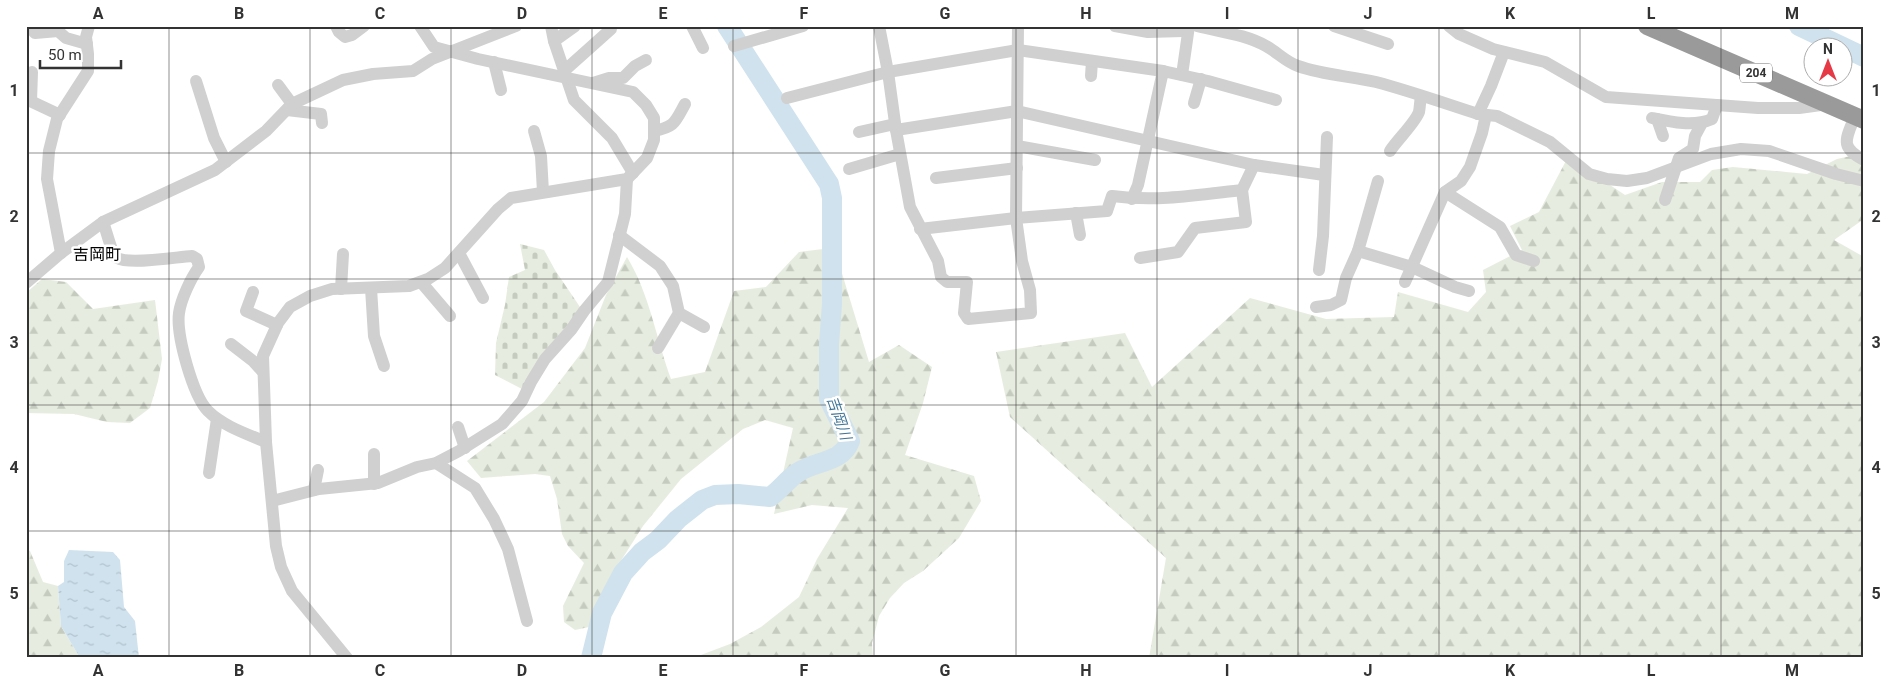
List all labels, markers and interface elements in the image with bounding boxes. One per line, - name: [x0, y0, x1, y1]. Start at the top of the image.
- text: A: [93, 4, 104, 23]
- text: B: [234, 4, 244, 23]
- text: C: [375, 4, 385, 23]
- text: D: [517, 4, 527, 23]
- text: E: [659, 4, 668, 23]
- text: F: [800, 4, 809, 23]
- text: G: [940, 4, 951, 23]
- text: H: [1080, 4, 1092, 23]
- text: I: [1225, 4, 1229, 23]
- text: J: [1364, 4, 1372, 23]
- text: K: [1505, 4, 1516, 23]
- text: L: [1647, 4, 1656, 23]
- text: M: [1785, 4, 1799, 23]
- scale bar: [40, 38, 121, 70]
- north arrow: [1802, 38, 1852, 88]
- text: N: [1823, 41, 1833, 57]
- text: 50 m: [48, 46, 82, 64]
- road number: 204: [1740, 64, 1772, 82]
- text: 1: [9, 81, 19, 100]
- text: 1: [1871, 81, 1881, 100]
- text: 2: [9, 207, 19, 226]
- text: 2: [1871, 207, 1881, 226]
- district label: 吉岡町: [73, 245, 121, 264]
- text: 3: [9, 333, 19, 352]
- text: 3: [1871, 333, 1881, 352]
- water label: 吉岡川: [823, 394, 855, 444]
- text: 4: [9, 458, 19, 477]
- text: 4: [1871, 458, 1881, 477]
- text: 5: [9, 584, 19, 603]
- text: 5: [1871, 584, 1881, 603]
- text: A: [93, 661, 104, 680]
- text: B: [234, 661, 244, 680]
- text: C: [375, 661, 385, 680]
- text: D: [517, 661, 527, 680]
- text: E: [659, 661, 668, 680]
- text: F: [800, 661, 809, 680]
- text: G: [940, 661, 951, 680]
- text: H: [1080, 661, 1092, 680]
- text: I: [1225, 661, 1229, 680]
- text: J: [1364, 661, 1372, 680]
- text: K: [1505, 661, 1516, 680]
- text: L: [1647, 661, 1656, 680]
- text: M: [1785, 661, 1799, 680]

